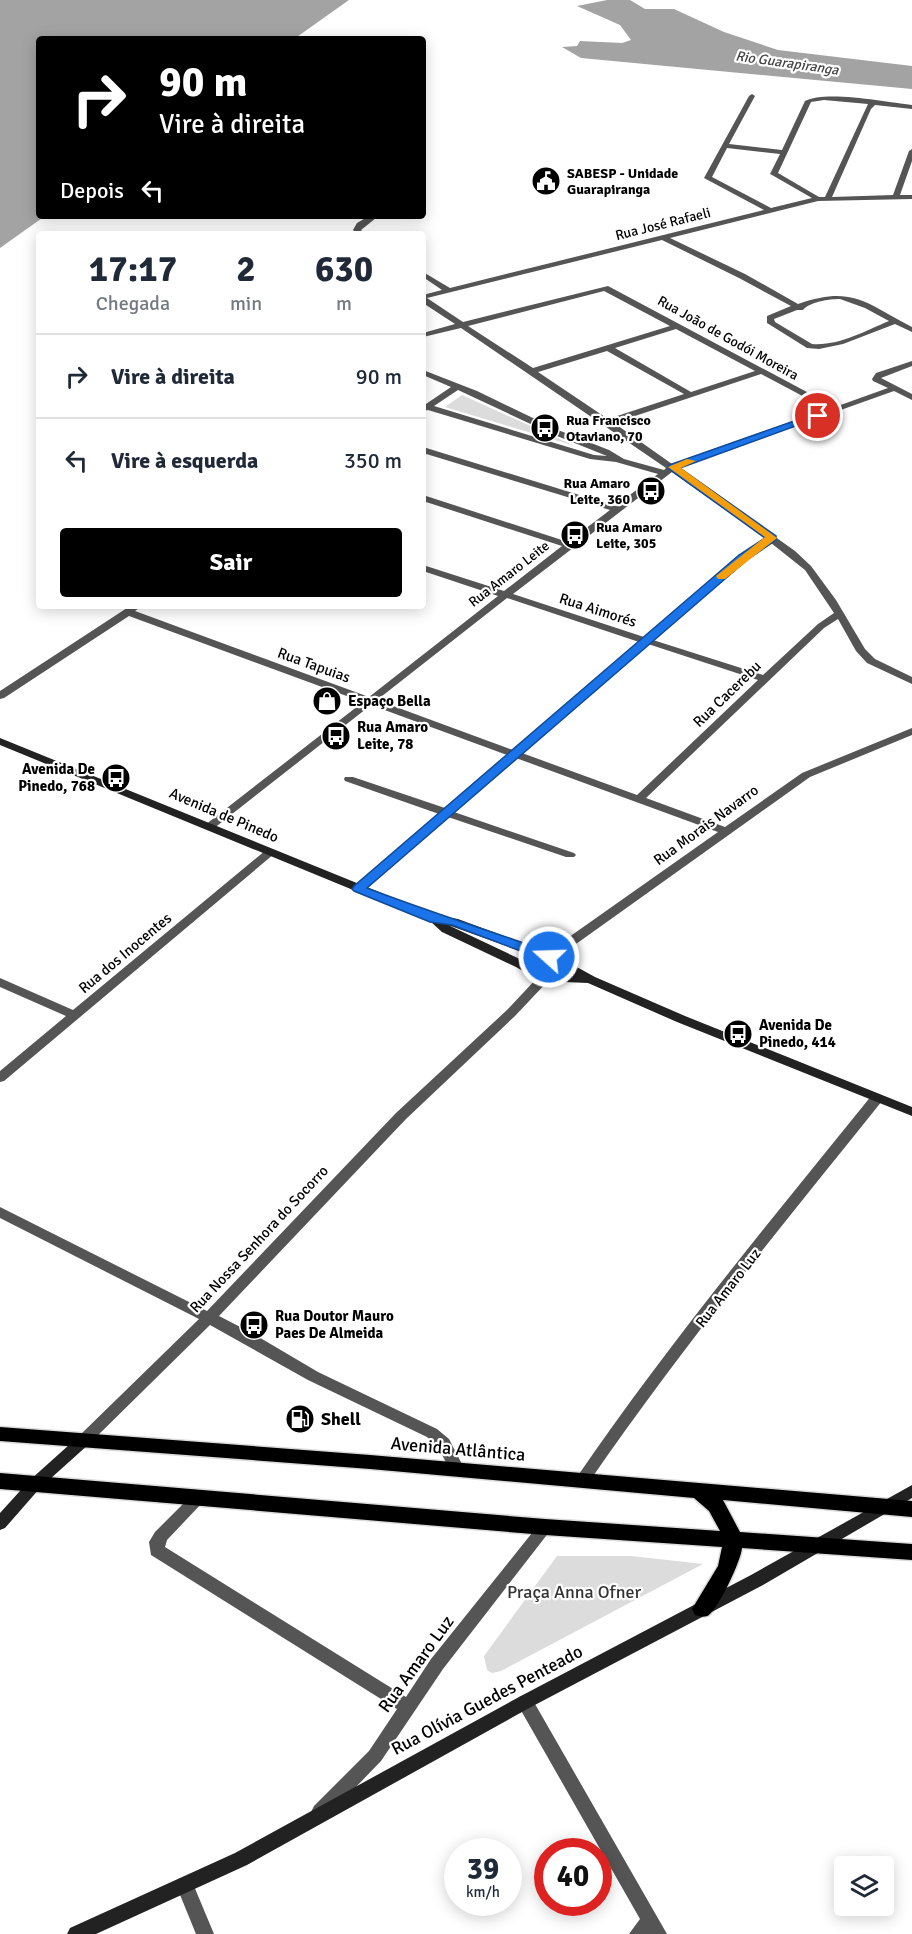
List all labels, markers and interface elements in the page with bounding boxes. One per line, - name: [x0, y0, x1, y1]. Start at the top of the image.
- water label: Rio Guarapiranga: [734, 47, 841, 79]
- text: 90 m: [159, 57, 248, 108]
- icon: right: [60, 60, 138, 138]
- text: Vire à direita: [159, 108, 305, 141]
- public building icon: SABESP - Unidade Guarapiranga: [530, 165, 562, 197]
- place label: SABESP - Unidade Guarapiranga: [567, 165, 678, 198]
- icon: left: [136, 174, 169, 207]
- text: Depois: [60, 177, 124, 204]
- street label: Rua José Rafaeli: [614, 204, 712, 244]
- text: 17:17: [89, 247, 177, 292]
- text: 2: [236, 247, 256, 292]
- text: 630: [315, 247, 373, 292]
- text: Chegada: [96, 291, 170, 316]
- text: min: [230, 291, 262, 316]
- text: m: [336, 291, 352, 316]
- street label: Rua João de Godói Moreira: [654, 292, 802, 384]
- icon: right: [60, 360, 93, 393]
- text: Vire à direita: [111, 363, 235, 390]
- text: 90 m: [356, 363, 402, 390]
- pin: [792, 390, 843, 441]
- icon: arrive: [801, 399, 834, 432]
- bus stop icon: Rua Francisco Otaviano, 70: [529, 412, 561, 444]
- place label: Rua Francisco Otaviano, 70: [566, 412, 651, 445]
- icon: left: [60, 444, 93, 477]
- text: Vire à esquerda: [111, 447, 258, 474]
- text: 350 m: [344, 447, 402, 474]
- place label: Rua Amaro Leite, 360: [564, 475, 630, 508]
- bus stop icon: Rua Amaro Leite, 360: [635, 475, 667, 507]
- bus stop icon: Rua Amaro Leite, 305: [559, 519, 591, 551]
- place label: Rua Amaro Leite, 305: [596, 519, 662, 552]
- button: Sair: [60, 528, 402, 597]
- street label: Rua Amaro Leite: [465, 537, 553, 611]
- street label: Rua Aimorés: [557, 589, 639, 631]
- street label: Rua Tapuias: [275, 644, 353, 687]
- street label: Rua Cacerebu: [689, 657, 765, 731]
- shop icon: Espaço Bella: [311, 685, 343, 717]
- place label: Espaço Bella: [348, 692, 431, 710]
- place label: Rua Amaro Leite, 78: [357, 718, 428, 753]
- bus stop icon: Rua Amaro Leite, 78: [320, 720, 352, 752]
- place label: Avenida De Pinedo, 768: [18, 760, 95, 795]
- bus stop icon: Avenida De Pinedo, 768: [100, 762, 132, 794]
- street label: Rua Morais Navarro: [650, 781, 762, 869]
- street label: Avenida de Pinedo: [167, 784, 282, 846]
- street label: Rua dos Inocentes: [75, 909, 175, 997]
- position arrow: [517, 925, 581, 989]
- place label: Avenida De Pinedo, 414: [759, 1016, 836, 1051]
- bus stop icon: Avenida De Pinedo, 414: [722, 1018, 754, 1050]
- street label: Rua Nossa Senhora do Socorro: [186, 1162, 332, 1316]
- street label: Rua Amaro Luz: [692, 1245, 765, 1331]
- place label: Rua Doutor Mauro Paes De Almeida: [275, 1307, 394, 1342]
- bus stop icon: Rua Doutor Mauro Paes De Almeida: [238, 1309, 270, 1341]
- fuel station icon: Shell: [284, 1403, 316, 1435]
- place label: Shell: [321, 1408, 361, 1430]
- street label: Avenida Atlântica: [390, 1432, 526, 1466]
- park label: Praça Anna Ofner: [507, 1581, 641, 1603]
- street label: Rua Amaro Luz: [374, 1611, 458, 1717]
- street label: Rua Olívia Guedes Penteado: [388, 1640, 586, 1760]
- speed limit sign: 40: [534, 1838, 612, 1916]
- text: 39: [467, 1851, 499, 1888]
- map controls: [834, 1856, 894, 1916]
- button: layers: [834, 1856, 894, 1916]
- text: km/h: [466, 1883, 500, 1901]

